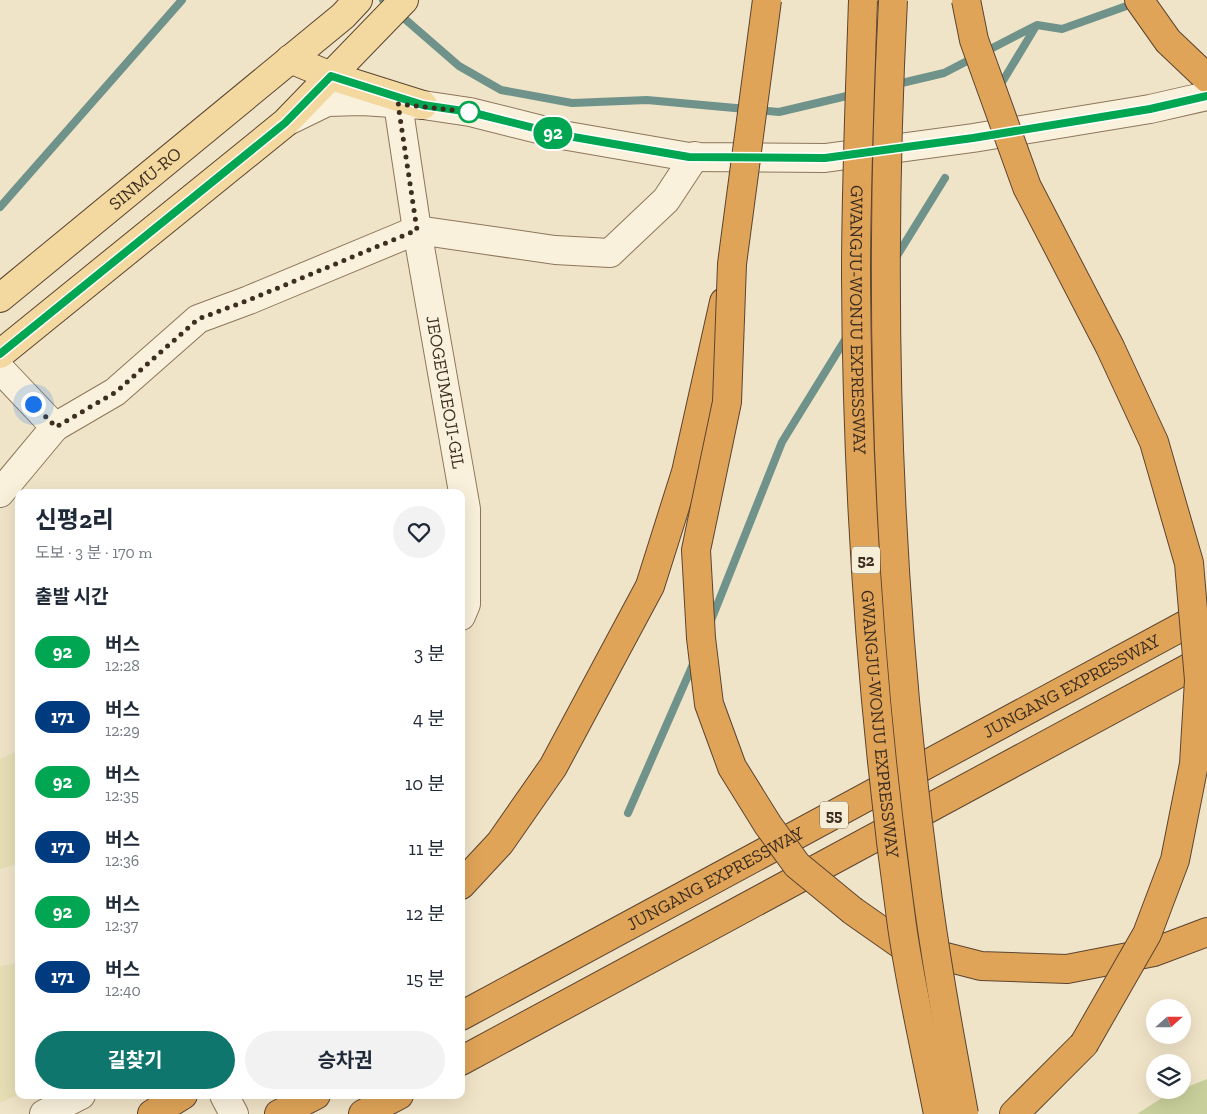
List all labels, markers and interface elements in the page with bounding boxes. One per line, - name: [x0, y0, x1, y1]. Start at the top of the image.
- unlabelled marker: [458, 101, 480, 123]
- line badge: 92: [530, 117, 576, 149]
- text: 92: [543, 122, 563, 144]
- street label: SINMU-RO: [105, 142, 186, 215]
- street label: GWANGJU-WONJU EXPRESSWAY: [845, 185, 871, 455]
- street label: JEOGEUMEOJI-GIL: [421, 314, 470, 471]
- your location: [21, 392, 46, 417]
- text: 신평2리: [35, 505, 114, 534]
- button: heart: [393, 506, 445, 558]
- text: 도보 · 3 분 · 170 m: [35, 543, 152, 562]
- road number: 52: [852, 546, 880, 574]
- text: 출발 시간: [35, 585, 108, 608]
- street label: GWANGJU-WONJU EXPRESSWAY: [856, 589, 904, 859]
- street label: JUNGANG EXPRESSWAY: [979, 629, 1164, 743]
- text: 버스: [105, 633, 140, 656]
- text: 92: [53, 641, 72, 663]
- text: 3 분: [414, 642, 445, 665]
- text: 12:28: [105, 656, 140, 675]
- text: 버스: [105, 698, 140, 721]
- text: 171: [51, 706, 74, 728]
- text: 4 분: [413, 707, 445, 730]
- text: 12:29: [105, 721, 140, 740]
- text: 버스: [105, 763, 140, 786]
- text: 92: [53, 771, 72, 793]
- text: 10 분: [405, 772, 445, 795]
- text: 12:35: [105, 786, 139, 805]
- road number: 55: [820, 802, 848, 828]
- street label: JUNGANG EXPRESSWAY: [623, 822, 808, 935]
- text: 버스: [105, 828, 140, 851]
- text: 171: [51, 836, 74, 858]
- text: 11 분: [409, 837, 445, 860]
- text: 12:36: [105, 851, 139, 870]
- text: 버스: [105, 893, 140, 916]
- text: 92: [53, 901, 72, 923]
- text: 12 분: [406, 902, 445, 925]
- text: 12:37: [105, 916, 138, 935]
- text: 버스: [105, 958, 140, 981]
- text: 171: [51, 966, 74, 988]
- text: 15 분: [406, 967, 445, 990]
- text: 12:40: [105, 981, 141, 1000]
- north arrow: [1146, 999, 1191, 1044]
- map controls: [1146, 999, 1191, 1099]
- button: 길찾기: [35, 1031, 235, 1089]
- button: 승차권: [245, 1031, 445, 1089]
- button: layers: [1146, 1054, 1191, 1099]

